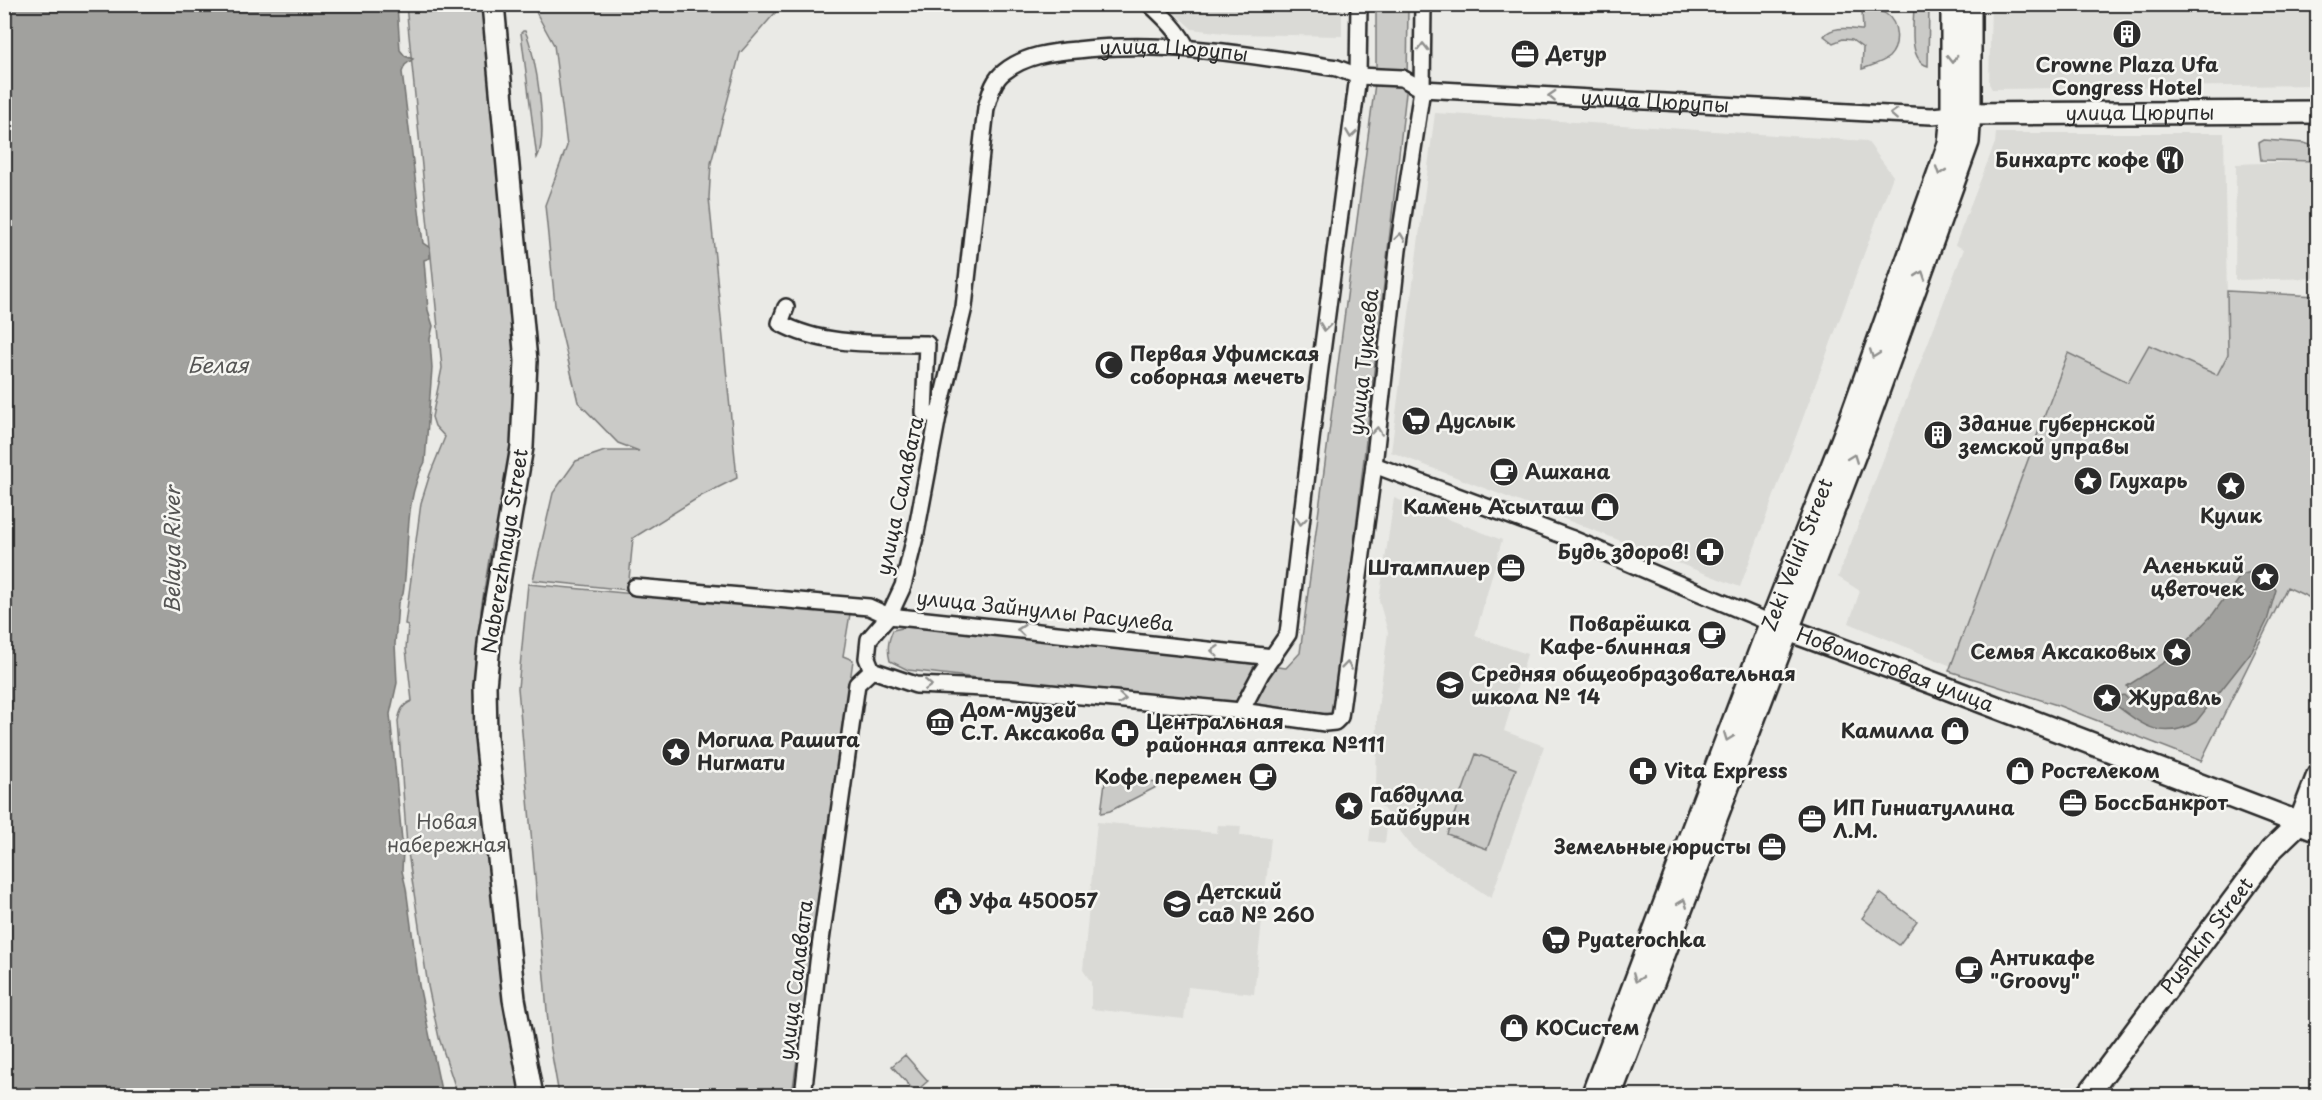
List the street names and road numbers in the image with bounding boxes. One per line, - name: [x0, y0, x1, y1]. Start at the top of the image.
- street label: улица Цюрупы: [1099, 31, 1250, 69]
- street label: улица Цюрупы: [1580, 82, 1730, 119]
- street label: улица Цюрупы: [2065, 97, 2214, 127]
- street label: улица Тукаева: [1340, 287, 1386, 437]
- street label: улица Салавата: [868, 413, 931, 578]
- street label: Naberezhnaya Street: [473, 446, 535, 655]
- street label: Zeki Velidi Street: [1753, 473, 1840, 635]
- street label: улица Зайнуллы Расулева: [915, 582, 1176, 638]
- street label: Новомостовая улица: [1792, 618, 1999, 719]
- street label: Pushkin Street: [2152, 870, 2260, 1000]
- street label: улица Салавата: [770, 897, 820, 1062]

